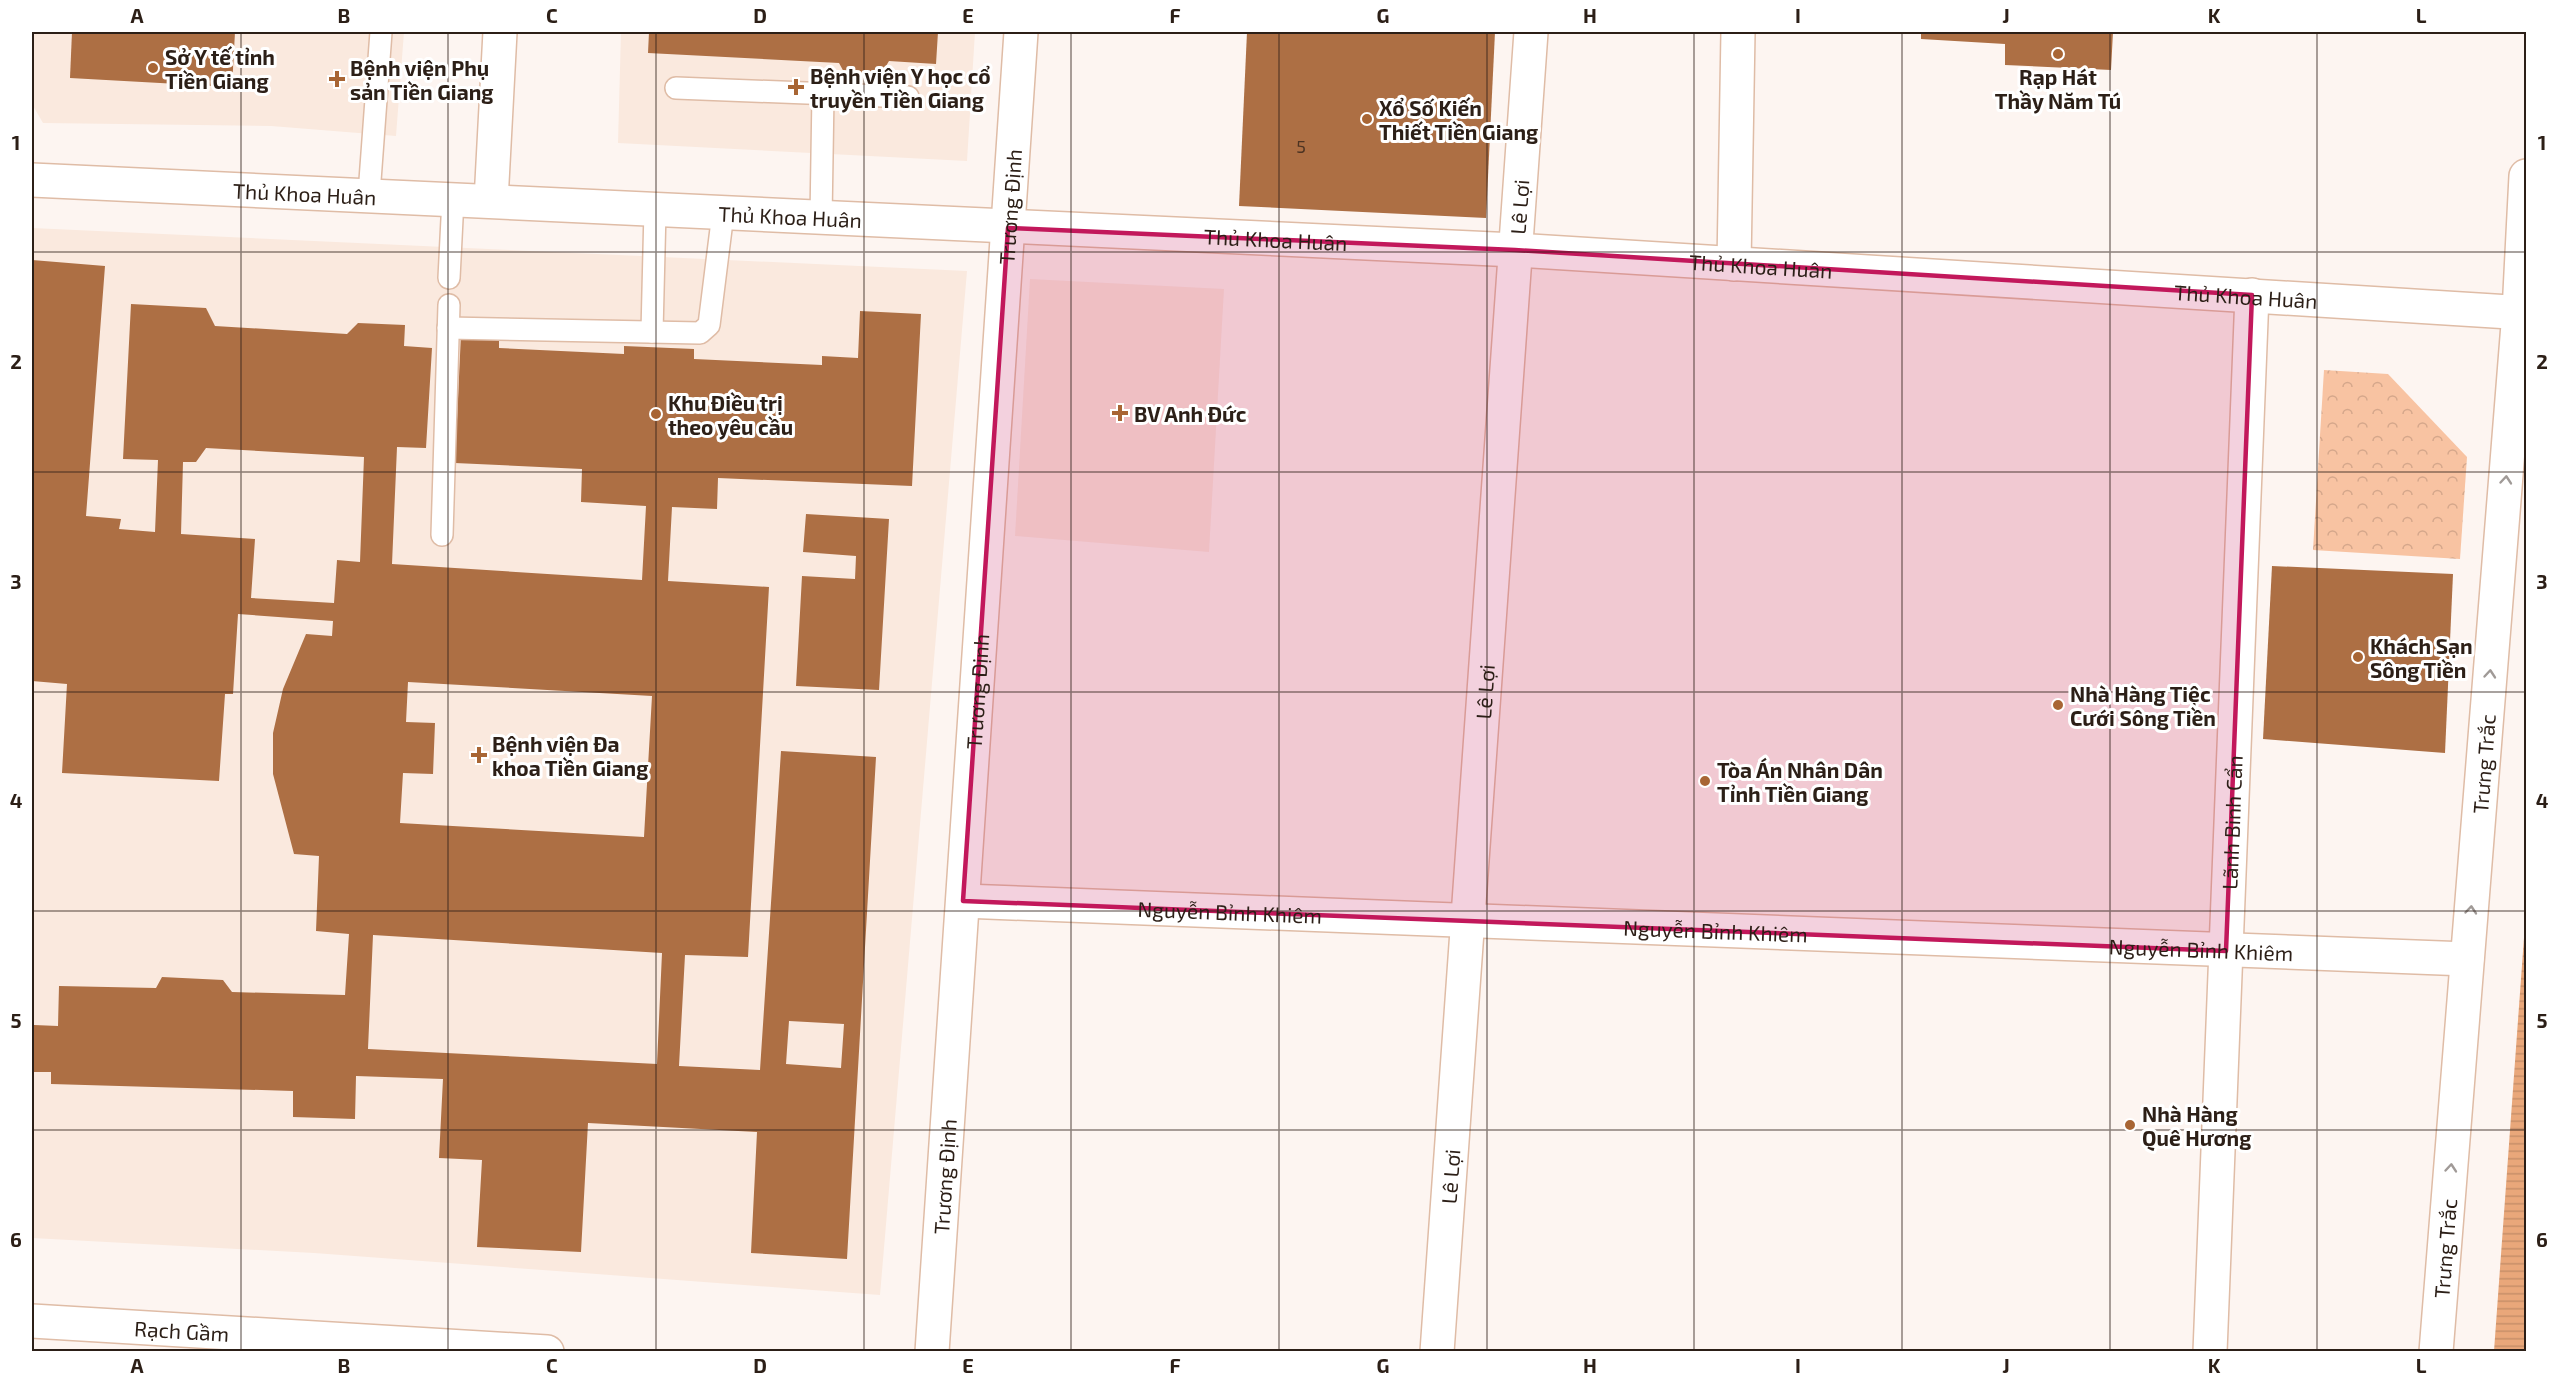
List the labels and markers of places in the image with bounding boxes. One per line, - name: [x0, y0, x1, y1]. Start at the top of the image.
- place label: Sở Y tế tỉnh Tiền Giang: [165, 44, 275, 93]
- marker: Rạp Hát Thầy Năm Tú: [2051, 47, 2065, 61]
- place label: Bệnh viện Phụ sản Tiền Giang: [350, 55, 493, 104]
- marker: Sở Y tế tỉnh Tiền Giang: [146, 61, 160, 75]
- place label: Bệnh viện Y học cổ truyền Tiền Giang: [810, 63, 991, 113]
- place label: Rạp Hát Thầy Năm Tú: [1995, 64, 2121, 114]
- marker: Bệnh viện Phụ sản Tiền Giang: [328, 70, 346, 88]
- marker: Bệnh viện Y học cổ truyền Tiền Giang: [787, 78, 805, 96]
- place label: Xổ Số Kiến Thiết Tiền Giang: [1379, 95, 1538, 144]
- marker: Xổ Số Kiến Thiết Tiền Giang: [1360, 112, 1374, 126]
- place label: Khu Điều trị theo yêu cầu: [668, 390, 793, 440]
- place label: BV Anh Đức: [1134, 401, 1247, 426]
- marker: BV Anh Đức: [1111, 404, 1129, 422]
- marker: Khu Điều trị theo yêu cầu: [649, 407, 663, 421]
- place label: Khách Sạn Sông Tiền: [2370, 633, 2473, 682]
- marker: Khách Sạn Sông Tiền: [2351, 650, 2365, 664]
- place label: Nhà Hàng Tiệc Cưới Sông Tiền: [2070, 681, 2216, 730]
- marker: Nhà Hàng Tiệc Cưới Sông Tiền: [2051, 698, 2065, 712]
- place label: Bệnh viện Đa khoa Tiền Giang: [492, 731, 648, 780]
- marker: Bệnh viện Đa khoa Tiền Giang: [470, 746, 488, 764]
- place label: Tòa Án Nhân Dân Tỉnh Tiền Giang: [1717, 757, 1883, 806]
- marker: Tòa Án Nhân Dân Tỉnh Tiền Giang: [1698, 774, 1712, 788]
- place label: Nhà Hàng Quê Hương: [2142, 1101, 2251, 1151]
- marker: Nhà Hàng Quê Hương: [2123, 1118, 2137, 1132]

